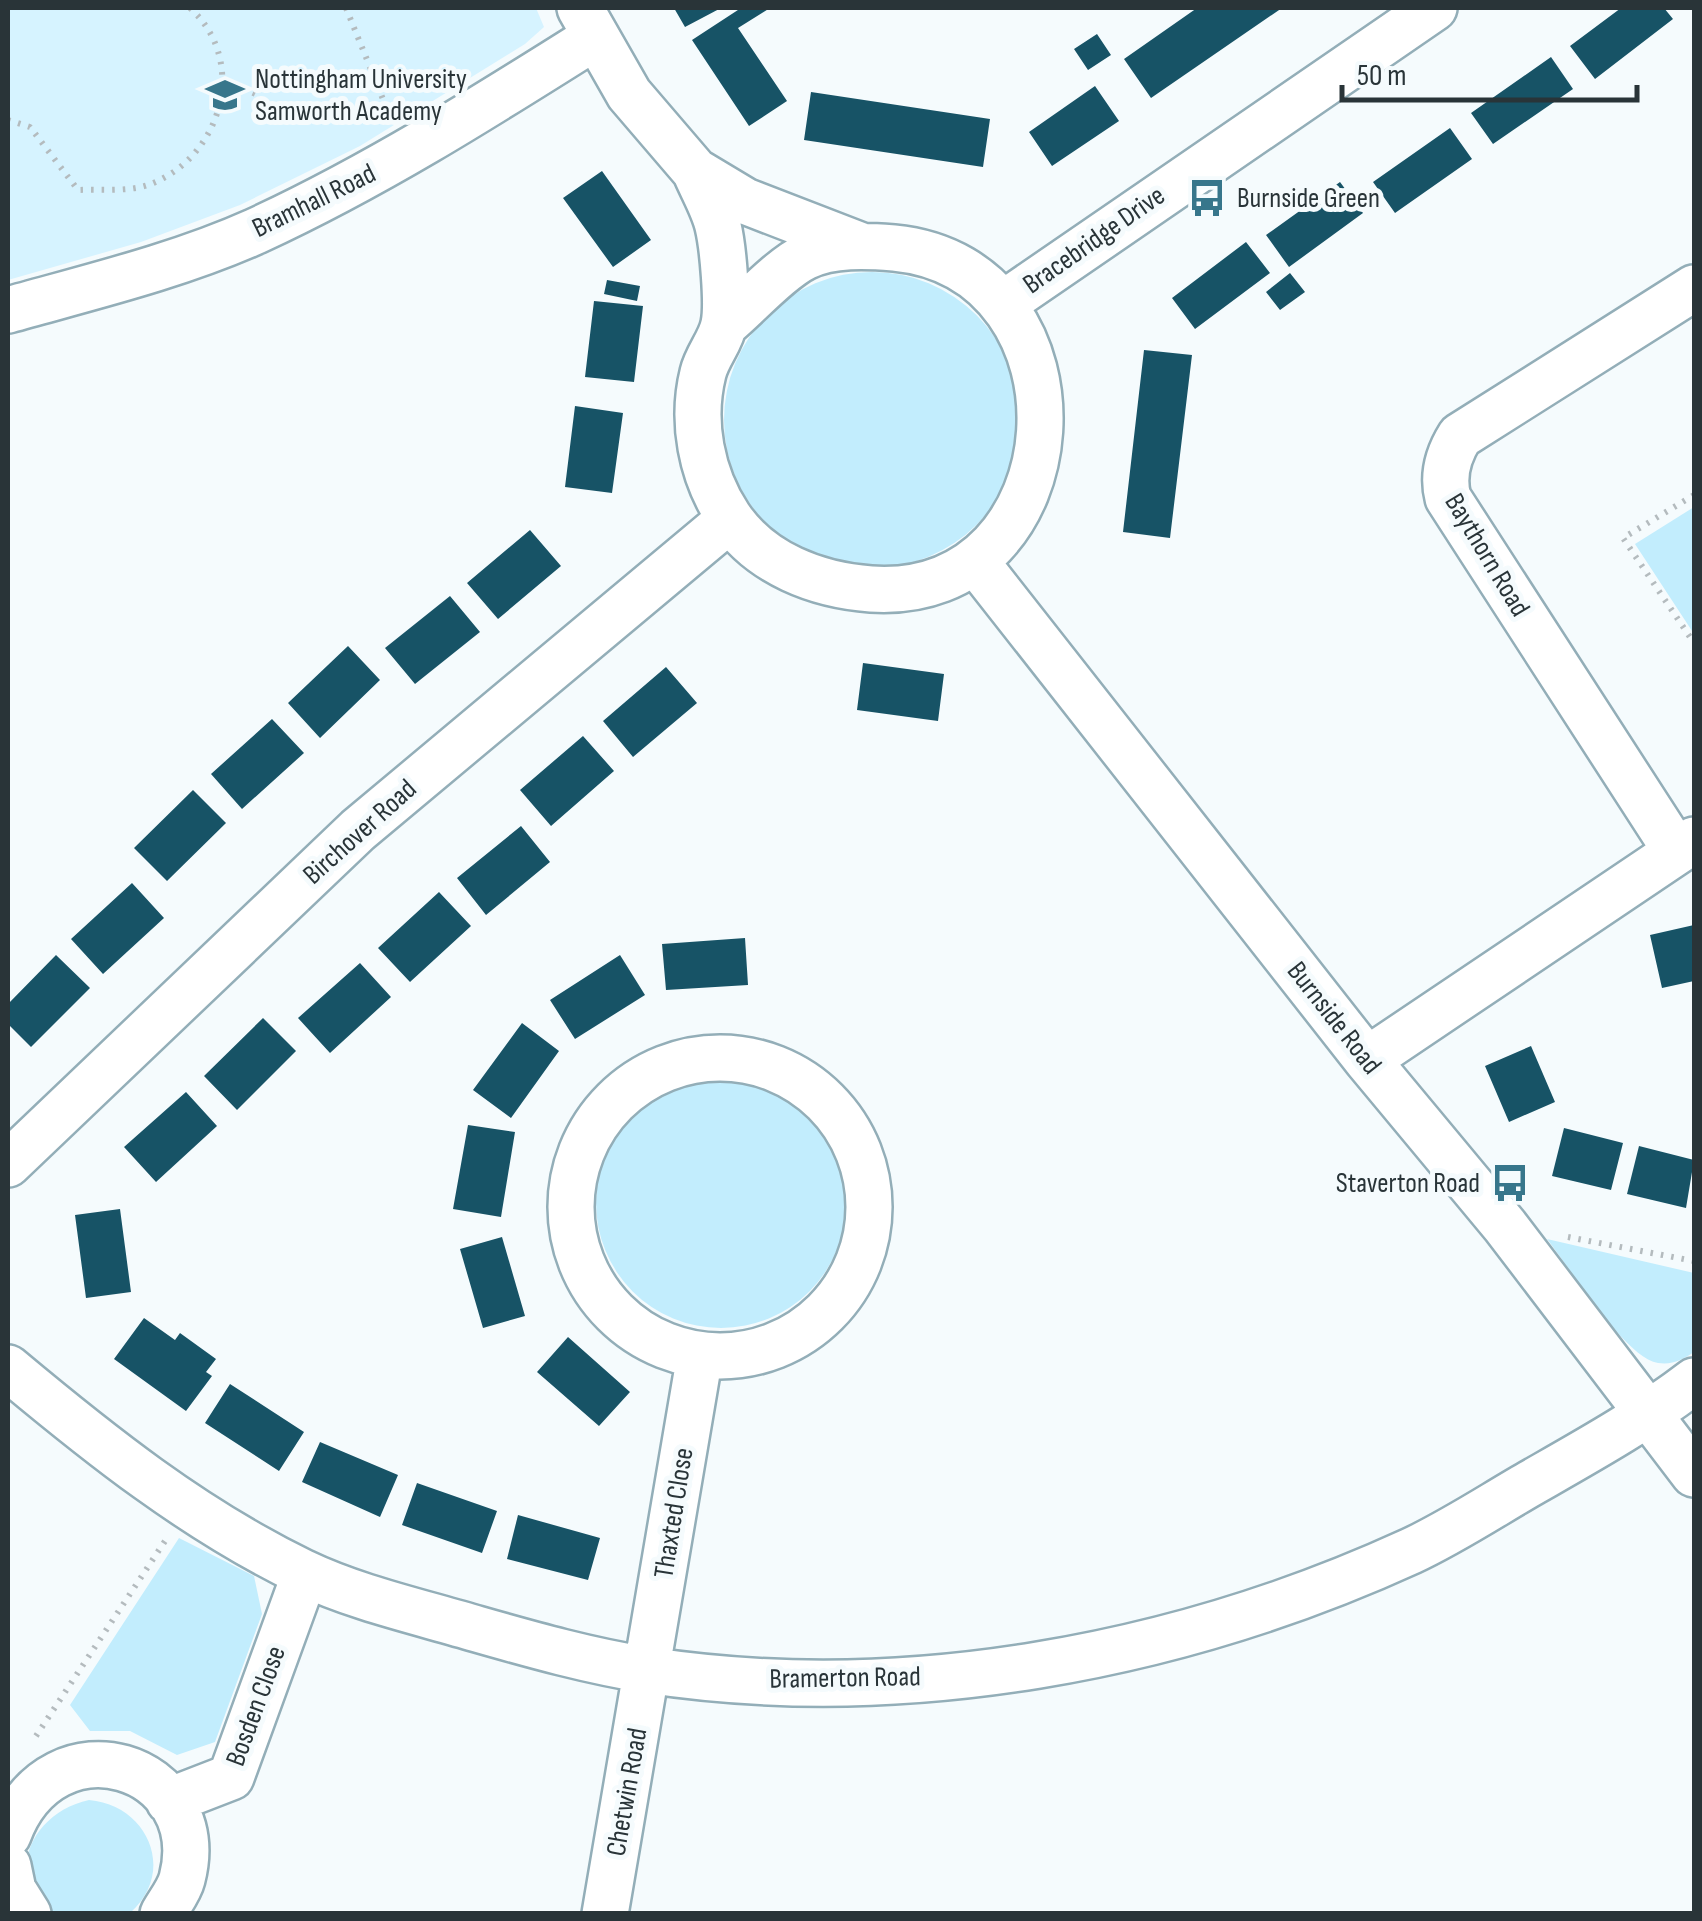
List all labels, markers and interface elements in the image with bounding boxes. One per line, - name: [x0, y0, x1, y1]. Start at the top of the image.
- scale bar: [1342, 40, 1637, 102]
- text: 50 m: [1357, 58, 1406, 94]
- place label: Nottingham University Samworth Academy: [255, 63, 467, 128]
- school or university icon: Nottingham University Samworth Academy: [204, 74, 246, 116]
- street label: Bramhall Road: [247, 157, 381, 245]
- bus stop icon: Burnside Green: [1186, 177, 1228, 219]
- street label: Bracebridge Drive: [1017, 179, 1171, 301]
- place label: Burnside Green: [1237, 182, 1380, 215]
- street label: Baythorn Road: [1437, 488, 1537, 622]
- street label: Birchover Road: [297, 773, 423, 891]
- street label: Burnside Road: [1280, 955, 1388, 1081]
- bus stop icon: Staverton Road: [1489, 1162, 1531, 1204]
- place label: Staverton Road: [1336, 1167, 1480, 1200]
- street label: Thaxted Close: [647, 1445, 701, 1581]
- street label: Bosden Close: [219, 1642, 293, 1770]
- street label: Bramerton Road: [769, 1660, 921, 1696]
- street label: Chetwin Road: [600, 1725, 654, 1859]

